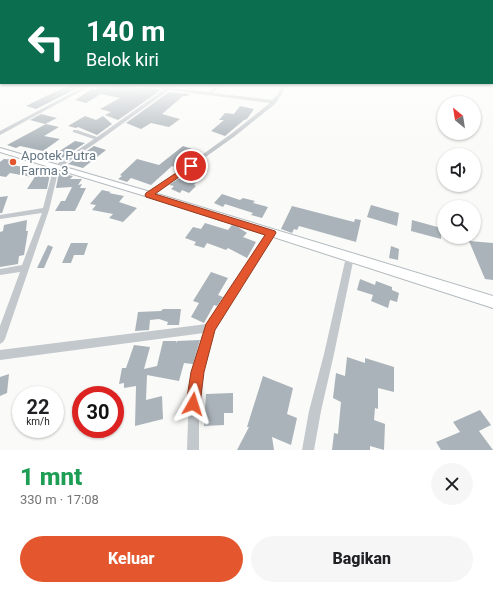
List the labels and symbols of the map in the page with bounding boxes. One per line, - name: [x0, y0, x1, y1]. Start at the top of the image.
- north arrow: [437, 96, 481, 140]
- place label: Apotek Putra Farma 3: [21, 148, 96, 178]
- pin: [174, 149, 208, 183]
- marker: Apotek Putra Farma 3: [8, 157, 18, 167]
- position arrow: [172, 383, 214, 425]
- speed limit sign: 30: [72, 386, 124, 438]

